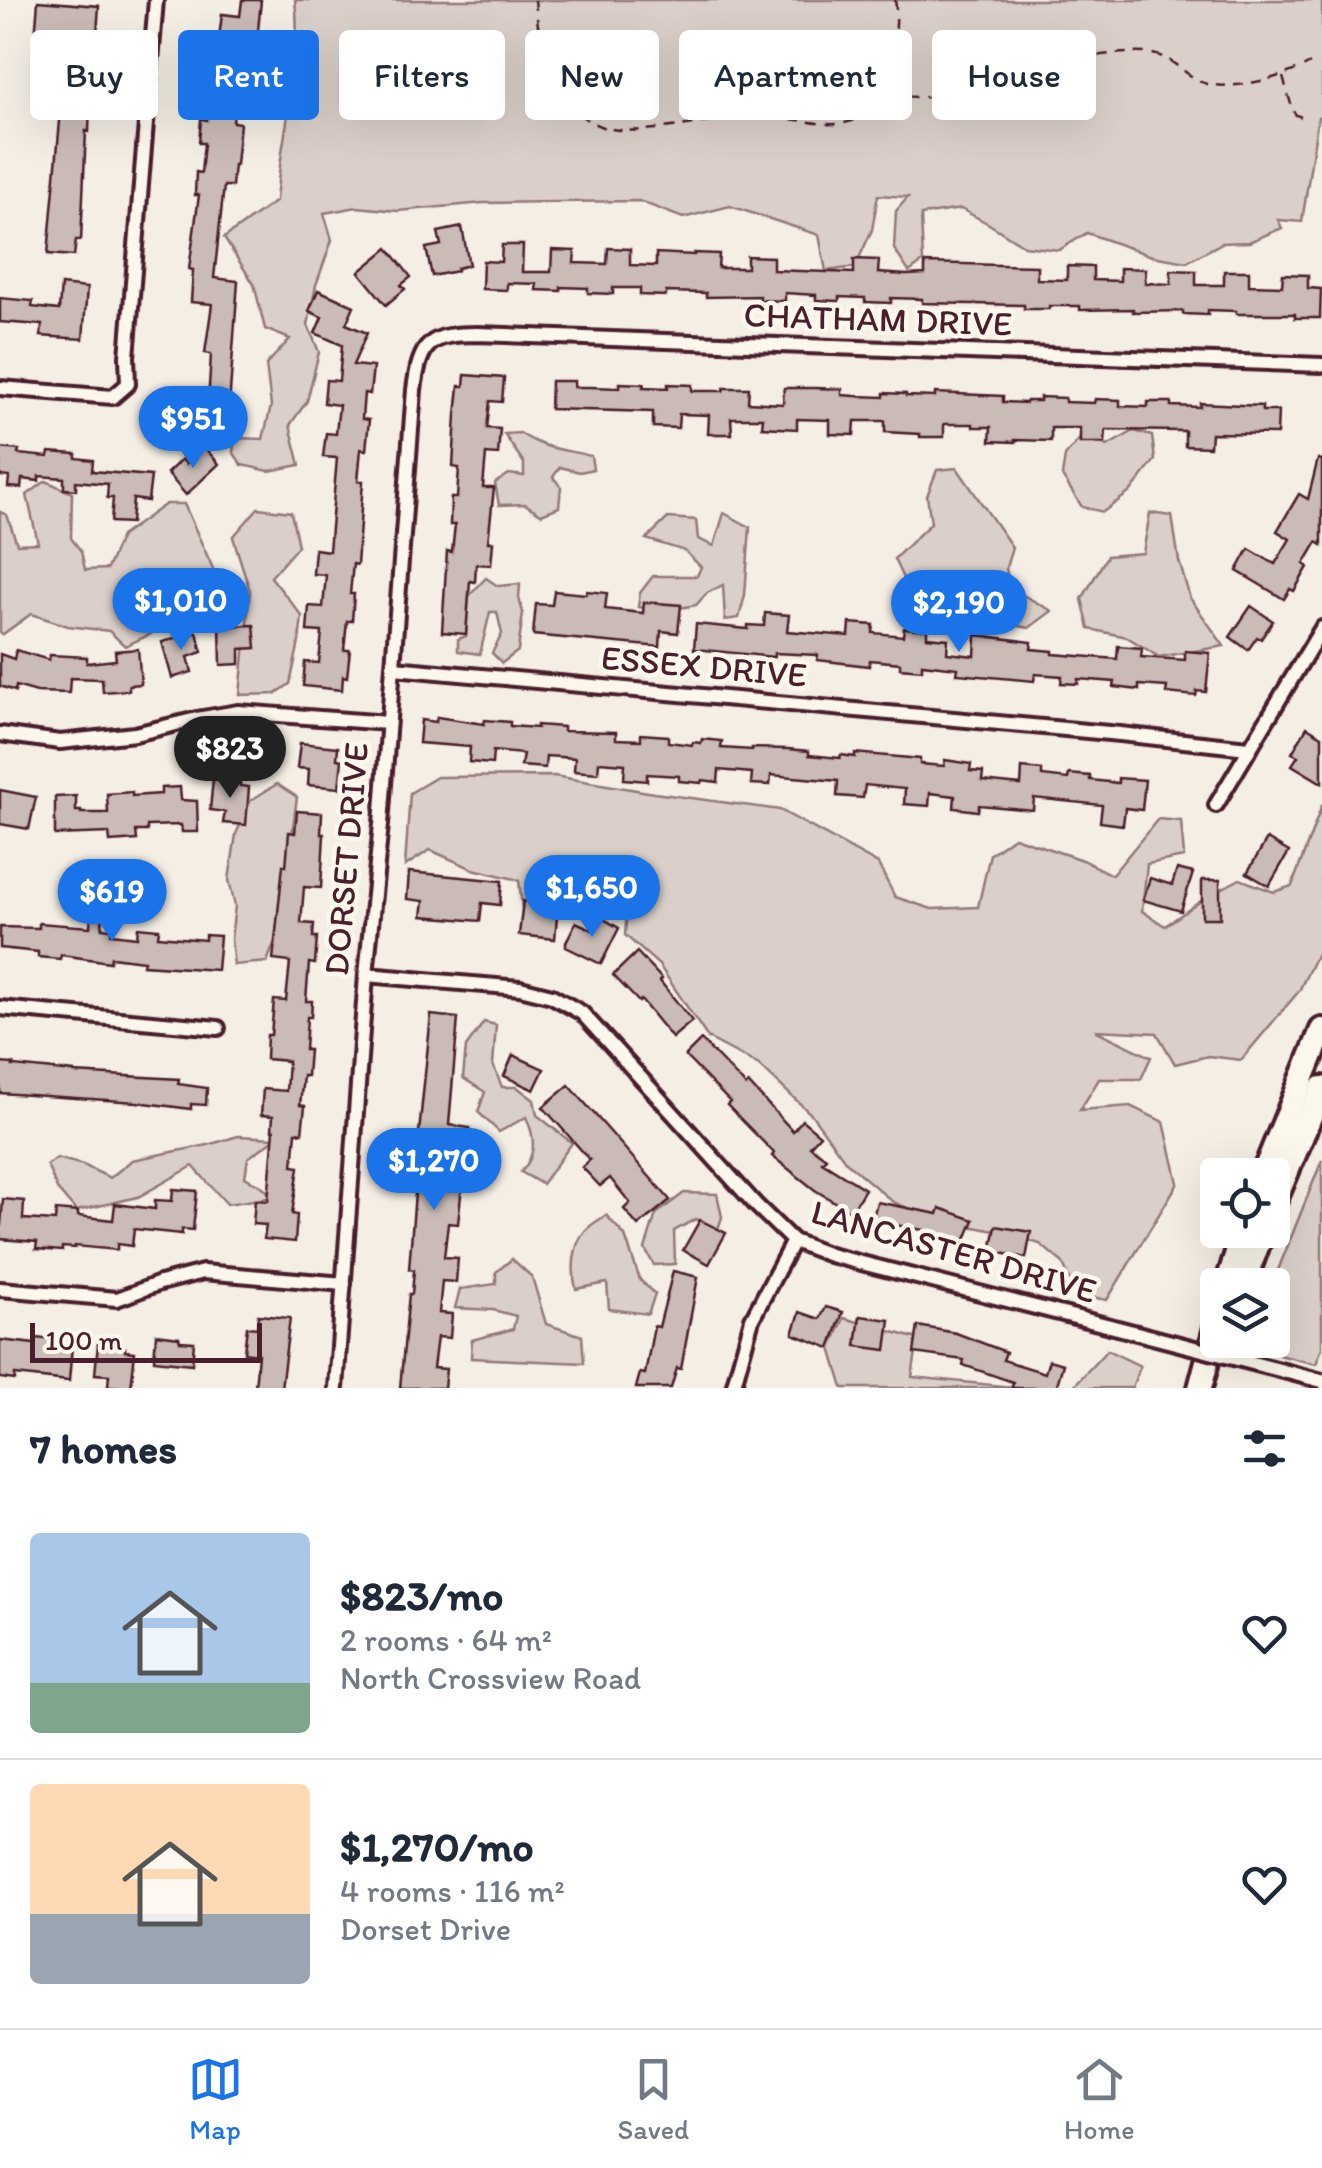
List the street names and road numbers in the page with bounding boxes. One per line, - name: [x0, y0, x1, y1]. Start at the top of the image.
- street label: CHATHAM DRIVE: [743, 293, 1013, 345]
- street label: ESSEX DRIVE: [599, 636, 809, 696]
- street label: DORSET DRIVE: [315, 741, 377, 977]
- street label: LANCASTER DRIVE: [806, 1190, 1102, 1312]

